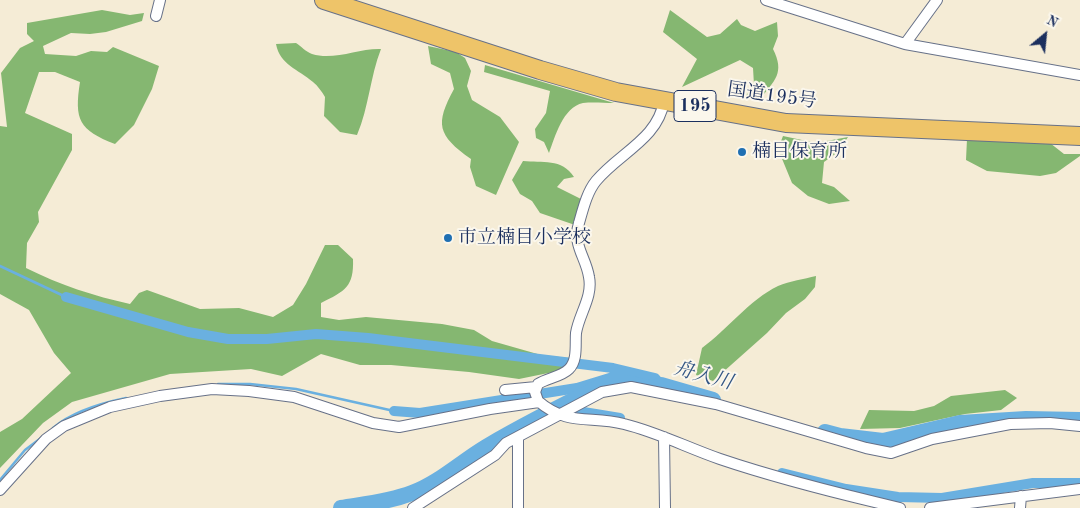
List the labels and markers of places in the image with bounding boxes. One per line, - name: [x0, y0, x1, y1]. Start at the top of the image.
- place label: 楠目保育所: [752, 141, 847, 163]
- marker: 楠目保育所: [736, 146, 748, 158]
- place label: 市立楠目小学校: [458, 227, 591, 249]
- marker: 市立楠目小学校: [442, 232, 454, 244]

